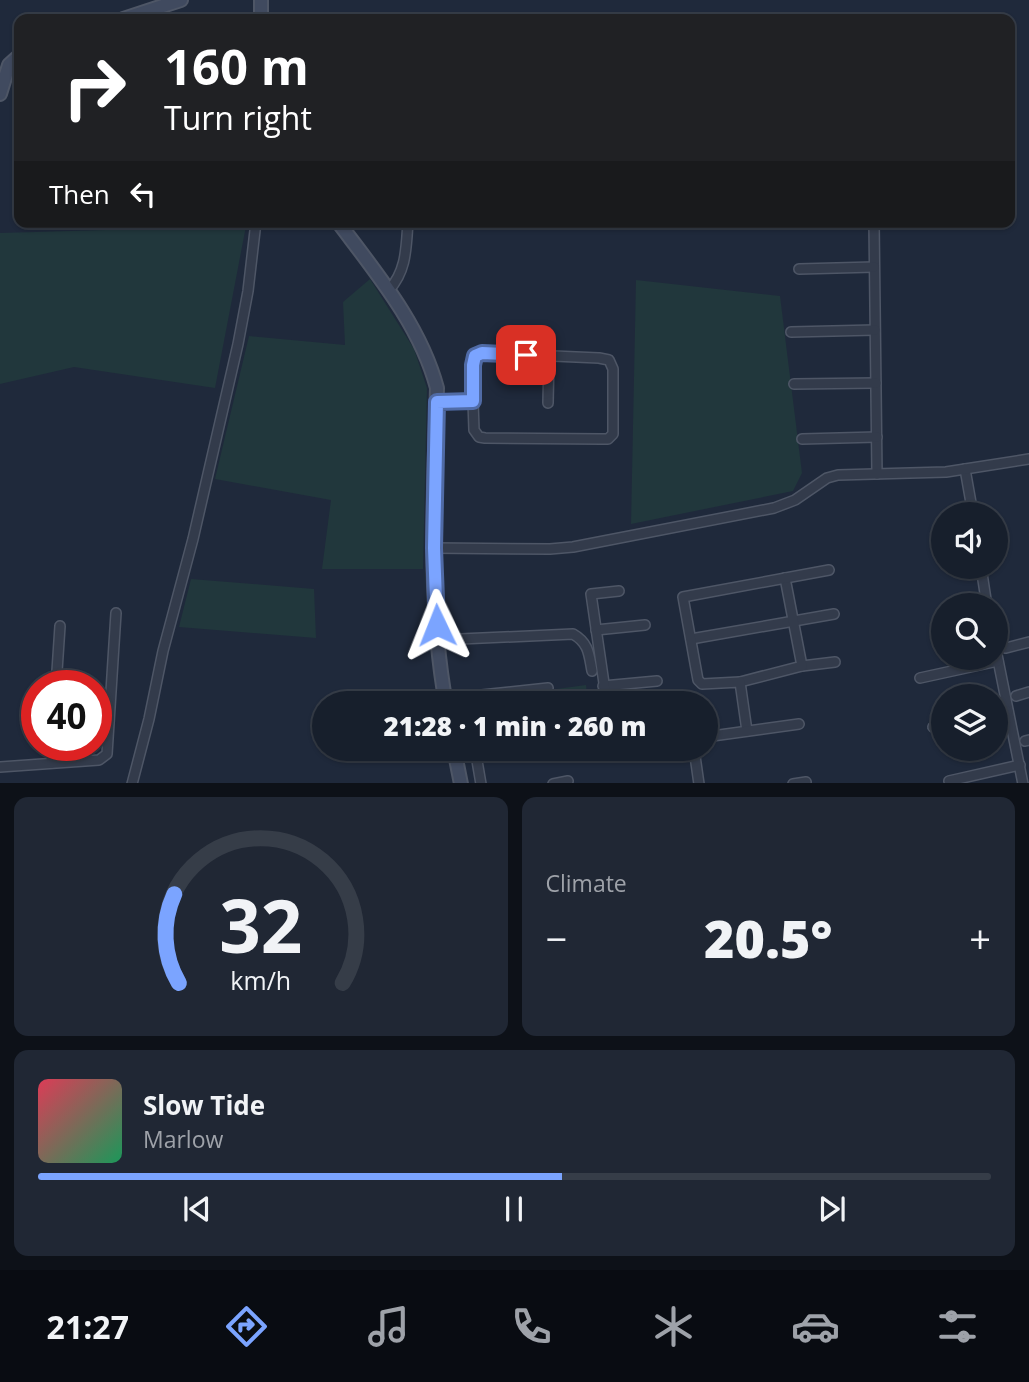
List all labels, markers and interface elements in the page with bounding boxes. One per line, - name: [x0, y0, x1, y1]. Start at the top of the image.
- text: 160 m: [164, 33, 309, 99]
- icon: right: [49, 42, 140, 133]
- text: Turn right: [164, 96, 312, 139]
- icon: left: [124, 175, 162, 213]
- text: Then: [49, 176, 110, 212]
- pin: [496, 325, 556, 385]
- icon: arrive: [507, 336, 545, 374]
- map controls: [931, 502, 1008, 761]
- button: sound: [931, 502, 1008, 579]
- position arrow: [400, 588, 474, 662]
- button: search: [931, 593, 1008, 670]
- speed limit sign: 40: [21, 670, 112, 761]
- button: layers: [931, 684, 1008, 761]
- text: 21:28 · 1 min · 260 m: [384, 708, 646, 744]
- text: Climate: [546, 867, 627, 899]
- text: 32: [219, 875, 302, 974]
- text: 20.5°: [704, 902, 832, 973]
- text: −: [546, 912, 567, 964]
- text: +: [969, 912, 991, 964]
- text: km/h: [230, 962, 291, 996]
- text: Slow Tide: [143, 1087, 265, 1123]
- text: Marlow: [143, 1123, 223, 1155]
- icon: previous: [178, 1190, 216, 1228]
- icon: pause: [495, 1190, 533, 1228]
- icon: next: [813, 1190, 851, 1228]
- icon: directions: [222, 1302, 271, 1351]
- icon: music: [364, 1302, 413, 1351]
- icon: phone: [507, 1302, 556, 1351]
- icon: climate: [649, 1302, 698, 1351]
- icon: car: [791, 1302, 840, 1351]
- icon: filters: [933, 1302, 982, 1351]
- text: 21:27: [47, 1305, 129, 1348]

